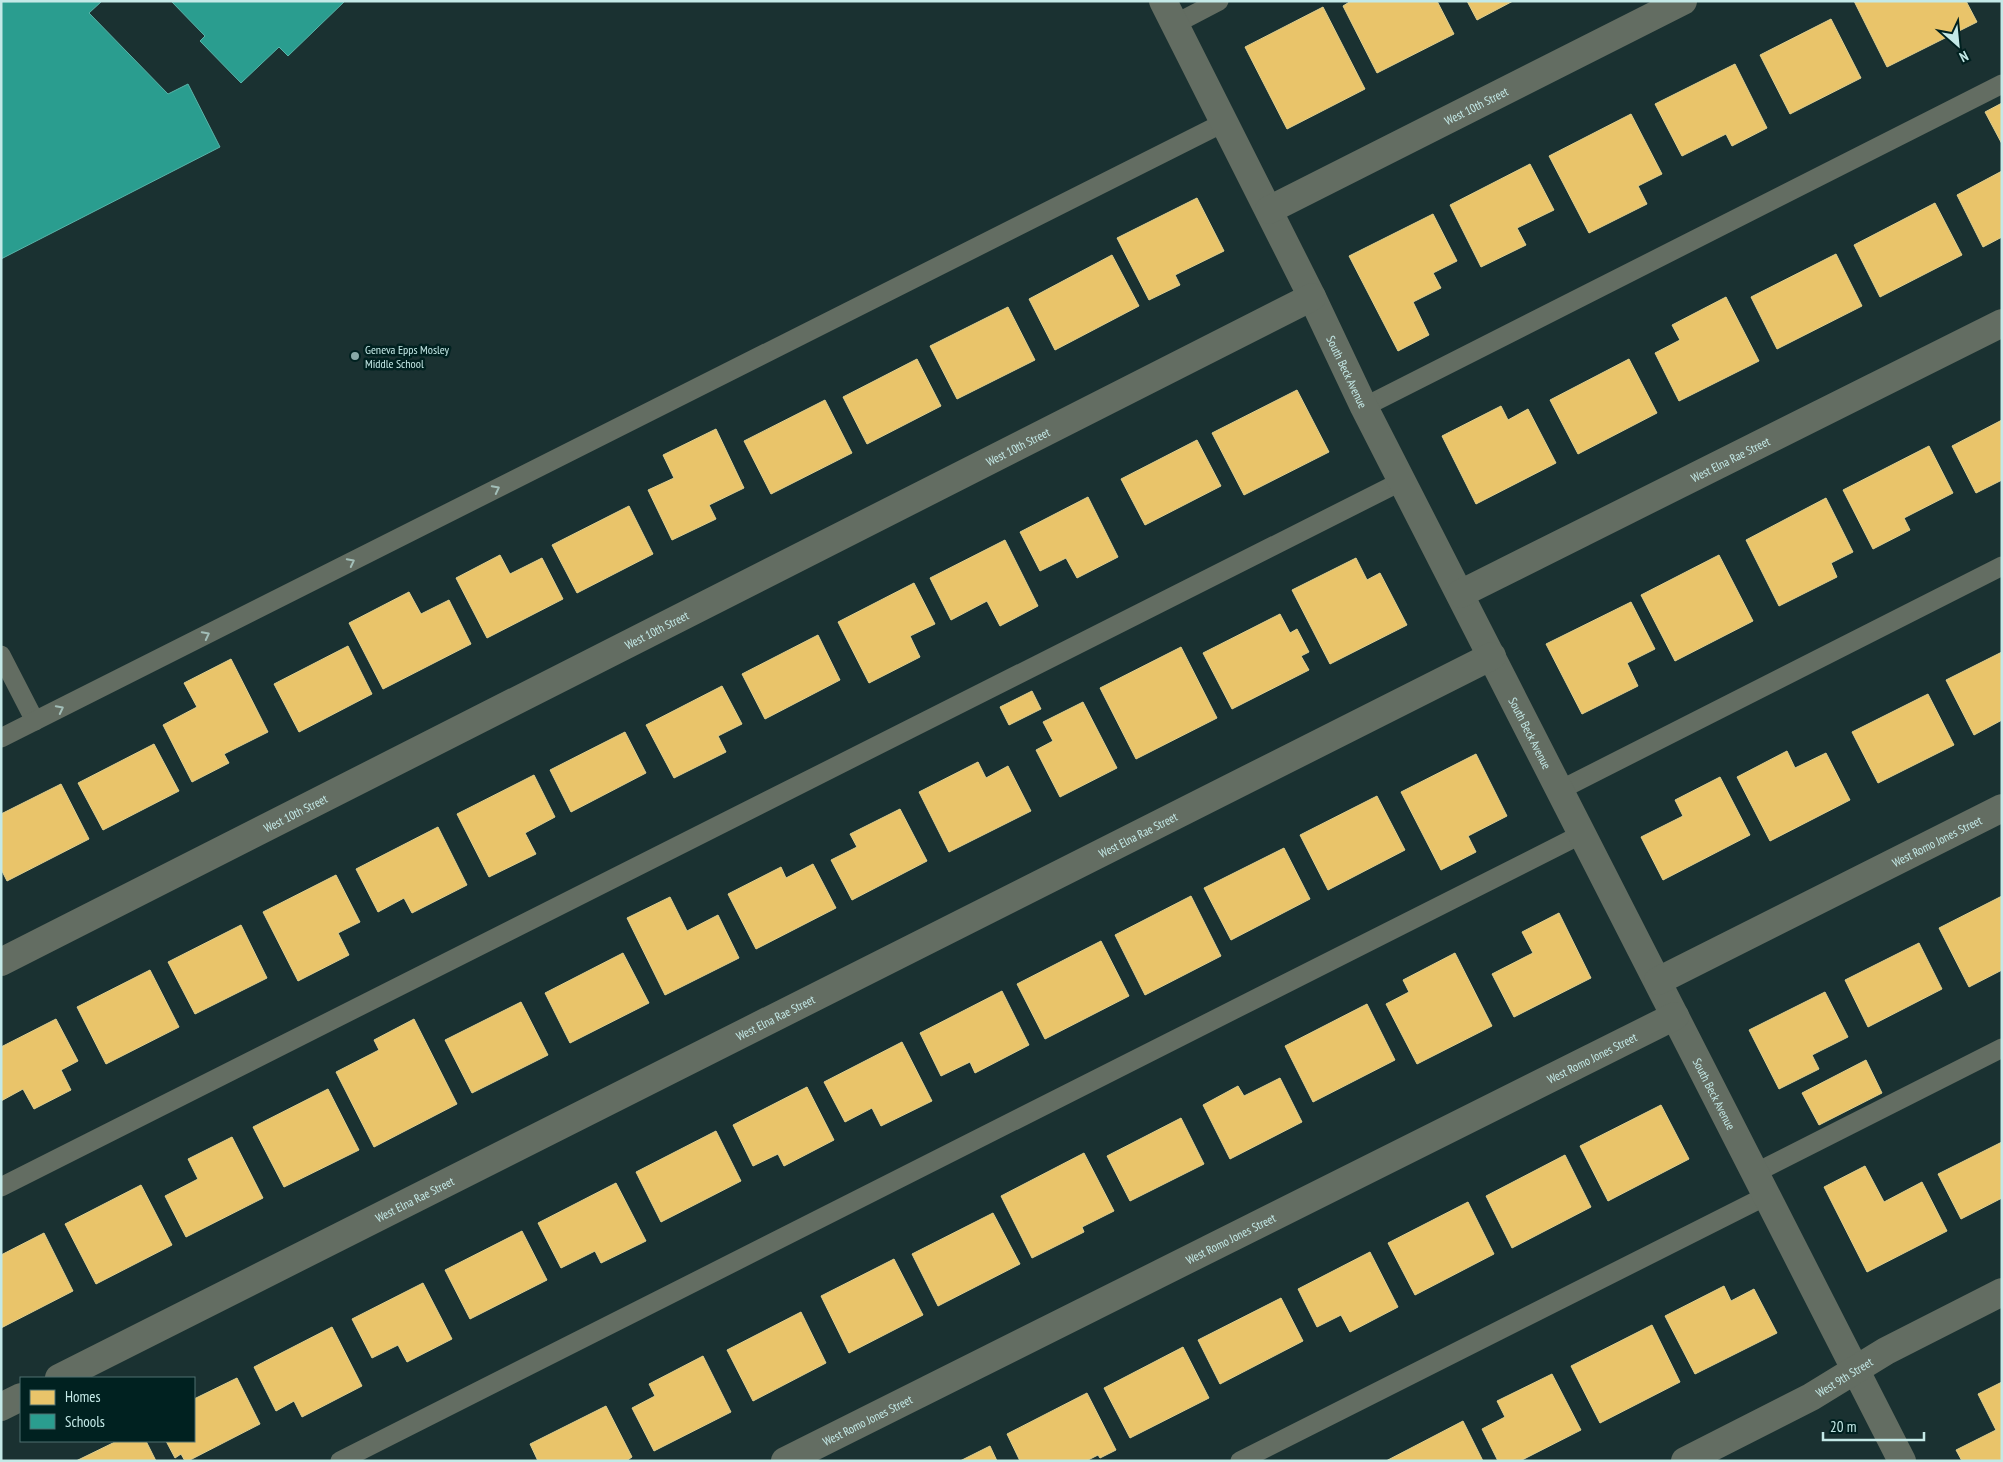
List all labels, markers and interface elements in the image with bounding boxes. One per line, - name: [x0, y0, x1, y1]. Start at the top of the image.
- north arrow: [1933, 20, 1983, 70]
- text: N: [1956, 47, 1971, 66]
- street label: West 10th Street: [1442, 83, 1511, 128]
- street label: South Beck Avenue: [1324, 333, 1371, 410]
- place label: Geneva Epps Mosley Middle School: [365, 342, 450, 371]
- marker: Geneva Epps Mosley Middle School: [349, 350, 361, 362]
- street label: West 10th Street: [983, 424, 1053, 469]
- street label: West Elna Rae Street: [1688, 433, 1773, 485]
- one-way arrow: [491, 485, 500, 495]
- one-way arrow: [346, 558, 355, 568]
- street label: West 10th Street: [622, 607, 691, 652]
- one-way arrow: [200, 632, 209, 642]
- street label: South Beck Avenue: [1506, 695, 1555, 771]
- one-way arrow: [55, 705, 64, 715]
- street label: West 10th Street: [261, 790, 330, 835]
- street label: West Elna Rae Street: [1096, 808, 1180, 861]
- street label: West Romo Jones Street: [1889, 812, 1985, 870]
- street label: West Elna Rae Street: [733, 991, 818, 1043]
- street label: West Romo Jones Street: [1544, 1029, 1640, 1086]
- street label: South Beck Avenue: [1690, 1055, 1739, 1132]
- street label: West Elna Rae Street: [373, 1173, 457, 1225]
- street label: West Romo Jones Street: [1183, 1209, 1278, 1267]
- street label: West 9th Street: [1813, 1353, 1876, 1400]
- legend: [20, 1377, 195, 1442]
- text: Homes: [65, 1387, 101, 1406]
- street label: West Romo Jones Street: [820, 1391, 915, 1449]
- scale bar: [1823, 1410, 1924, 1442]
- text: Schools: [65, 1412, 105, 1431]
- text: 20 m: [1830, 1417, 1856, 1436]

